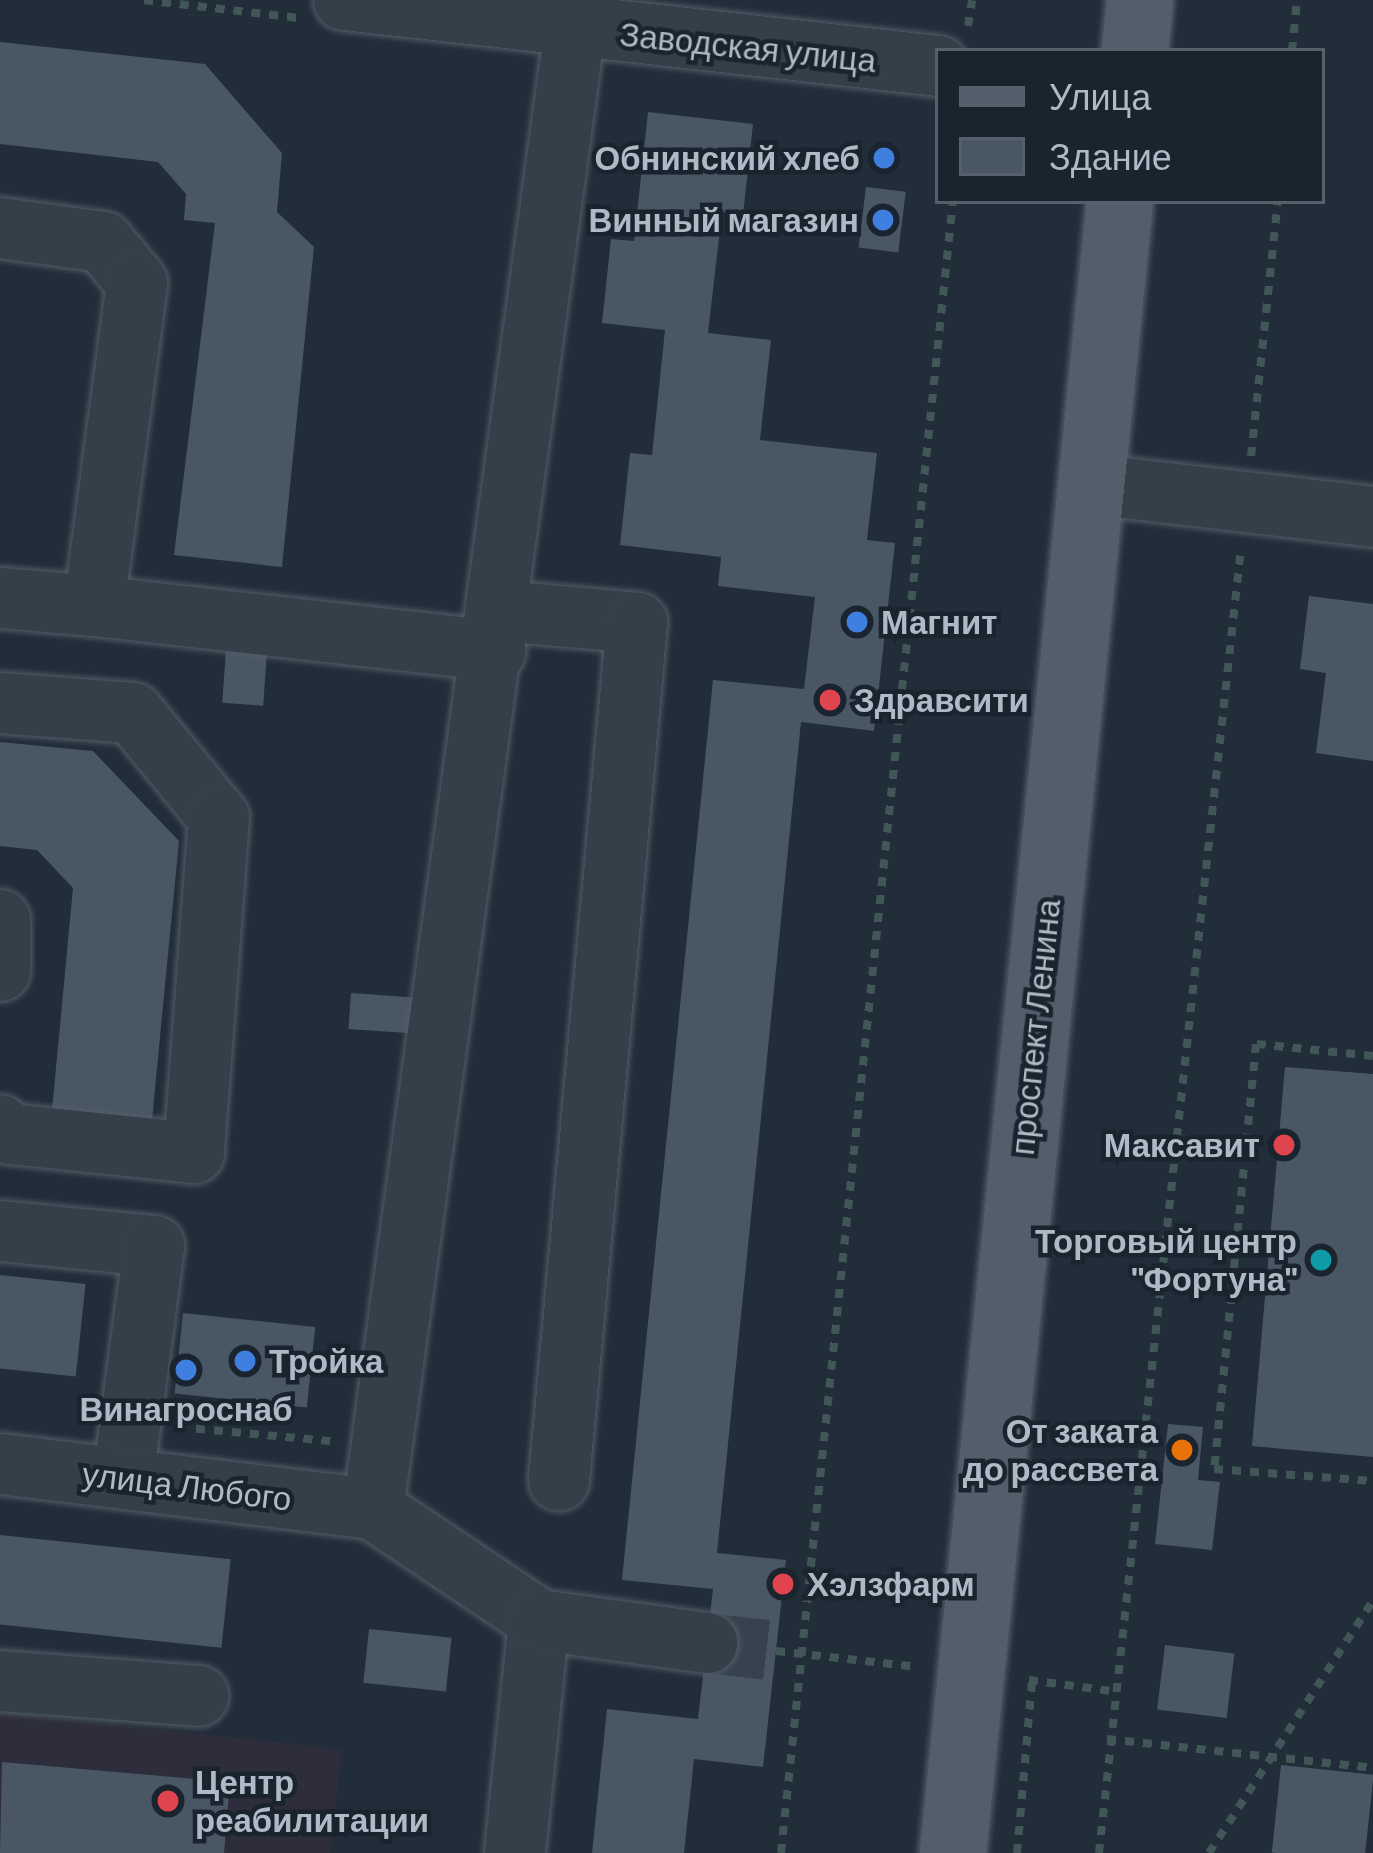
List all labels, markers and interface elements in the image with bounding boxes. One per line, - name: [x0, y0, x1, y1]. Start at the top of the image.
- street label: Заводская улица: [618, 14, 878, 80]
- legend: [935, 48, 1325, 204]
- text: Улица: [1049, 74, 1151, 117]
- text: Здание: [1049, 134, 1172, 177]
- place label: Обнинский хлеб: [595, 138, 860, 178]
- marker: Обнинский хлеб: [871, 145, 897, 171]
- place label: Винный магазин: [588, 200, 859, 240]
- marker: Винный магазин: [870, 207, 896, 233]
- place label: Магнит: [881, 602, 997, 642]
- marker: Магнит: [844, 609, 870, 635]
- place label: Здравсити: [854, 680, 1029, 720]
- marker: Здравсити: [817, 687, 843, 713]
- street label: проспект Ленина: [1002, 897, 1068, 1157]
- place label: Максавит: [1104, 1125, 1260, 1165]
- marker: Максавит: [1271, 1132, 1297, 1158]
- place label: Торговый центр "Фортуна": [1035, 1221, 1297, 1299]
- marker: Торговый центр "Фортуна": [1308, 1247, 1334, 1273]
- place label: Тройка: [269, 1341, 383, 1381]
- marker: Тройка: [232, 1348, 258, 1374]
- marker: Винагроснаб: [173, 1357, 199, 1383]
- place label: Винагроснаб: [79, 1389, 293, 1429]
- place label: От заката до рассвета: [963, 1411, 1158, 1489]
- marker: От заката до рассвета: [1169, 1437, 1195, 1463]
- street label: улица Любого: [80, 1454, 294, 1518]
- place label: Хэлзфарм: [807, 1564, 975, 1604]
- marker: Хэлзфарм: [770, 1571, 796, 1597]
- place label: Центр реабилитации: [195, 1762, 429, 1840]
- marker: Центр реабилитации: [152, 1785, 184, 1817]

